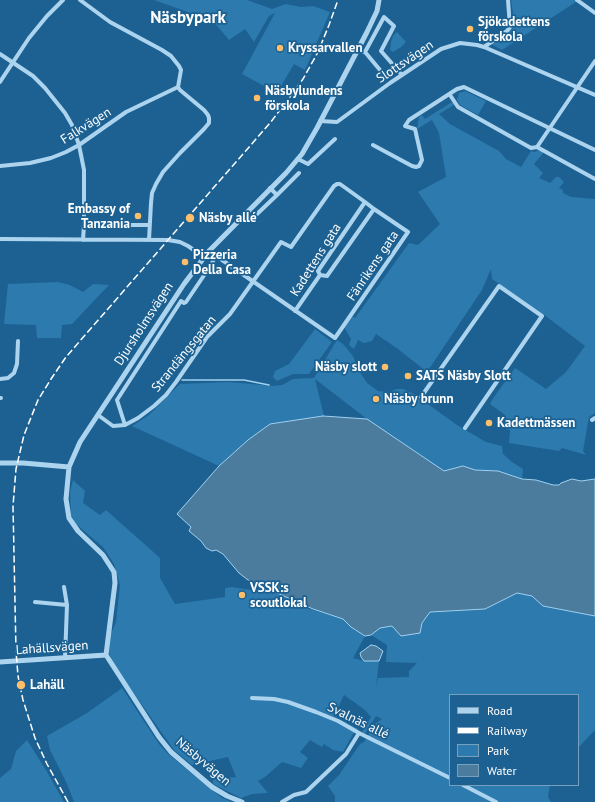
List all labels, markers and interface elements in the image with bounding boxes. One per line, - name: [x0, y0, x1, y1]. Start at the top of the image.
- district label: Näsbypark: [150, 8, 226, 28]
- place label: Sjökadettens förskola: [478, 14, 550, 45]
- marker: Sjökadettens förskola: [465, 24, 475, 34]
- street label: Slottsvägen: [374, 37, 436, 87]
- place label: Kryssarvallen: [288, 40, 363, 56]
- marker: Kryssarvallen: [275, 43, 285, 53]
- place label: Näsbylundens förskola: [265, 83, 343, 114]
- marker: Näsbylundens förskola: [252, 93, 262, 103]
- street label: Falkvägen: [58, 104, 114, 148]
- place label: Embassy of Tanzania: [68, 201, 130, 232]
- place label: Näsby allé: [199, 210, 256, 226]
- marker: Embassy of Tanzania: [133, 211, 143, 221]
- marker: Näsby allé: [184, 212, 196, 224]
- street label: Kadettens gata: [287, 221, 345, 299]
- street label: Fänrikens gata: [344, 228, 402, 304]
- place label: Pizzeria Della Casa: [193, 247, 251, 278]
- marker: Pizzeria Della Casa: [180, 257, 190, 267]
- street label: Djursholmsvägen: [111, 279, 177, 369]
- street label: Strandängsgatan: [148, 313, 220, 395]
- place label: Näsby slott: [315, 359, 377, 375]
- marker: Näsby slott: [380, 362, 390, 372]
- place label: SATS Näsby Slott: [416, 368, 511, 384]
- marker: SATS Näsby Slott: [403, 371, 413, 381]
- place label: Näsby brunn: [384, 391, 453, 407]
- marker: Näsby brunn: [371, 394, 381, 404]
- place label: Kadettmässen: [497, 415, 575, 431]
- marker: Kadettmässen: [484, 418, 494, 428]
- place label: VSSK:s scoutlokal: [250, 580, 307, 611]
- marker: VSSK:s scoutlokal: [237, 590, 247, 600]
- street label: Lahällsvägen: [15, 638, 89, 658]
- place label: Lahäll: [30, 677, 64, 693]
- marker: Lahäll: [15, 679, 27, 691]
- legend: [449, 694, 579, 786]
- street label: Svalnäs allé: [325, 699, 391, 743]
- text: Road: [487, 703, 512, 718]
- text: Railway: [487, 723, 527, 738]
- street label: Näsbyvägen: [172, 734, 234, 790]
- text: Park: [487, 743, 509, 758]
- text: Water: [487, 763, 517, 778]

